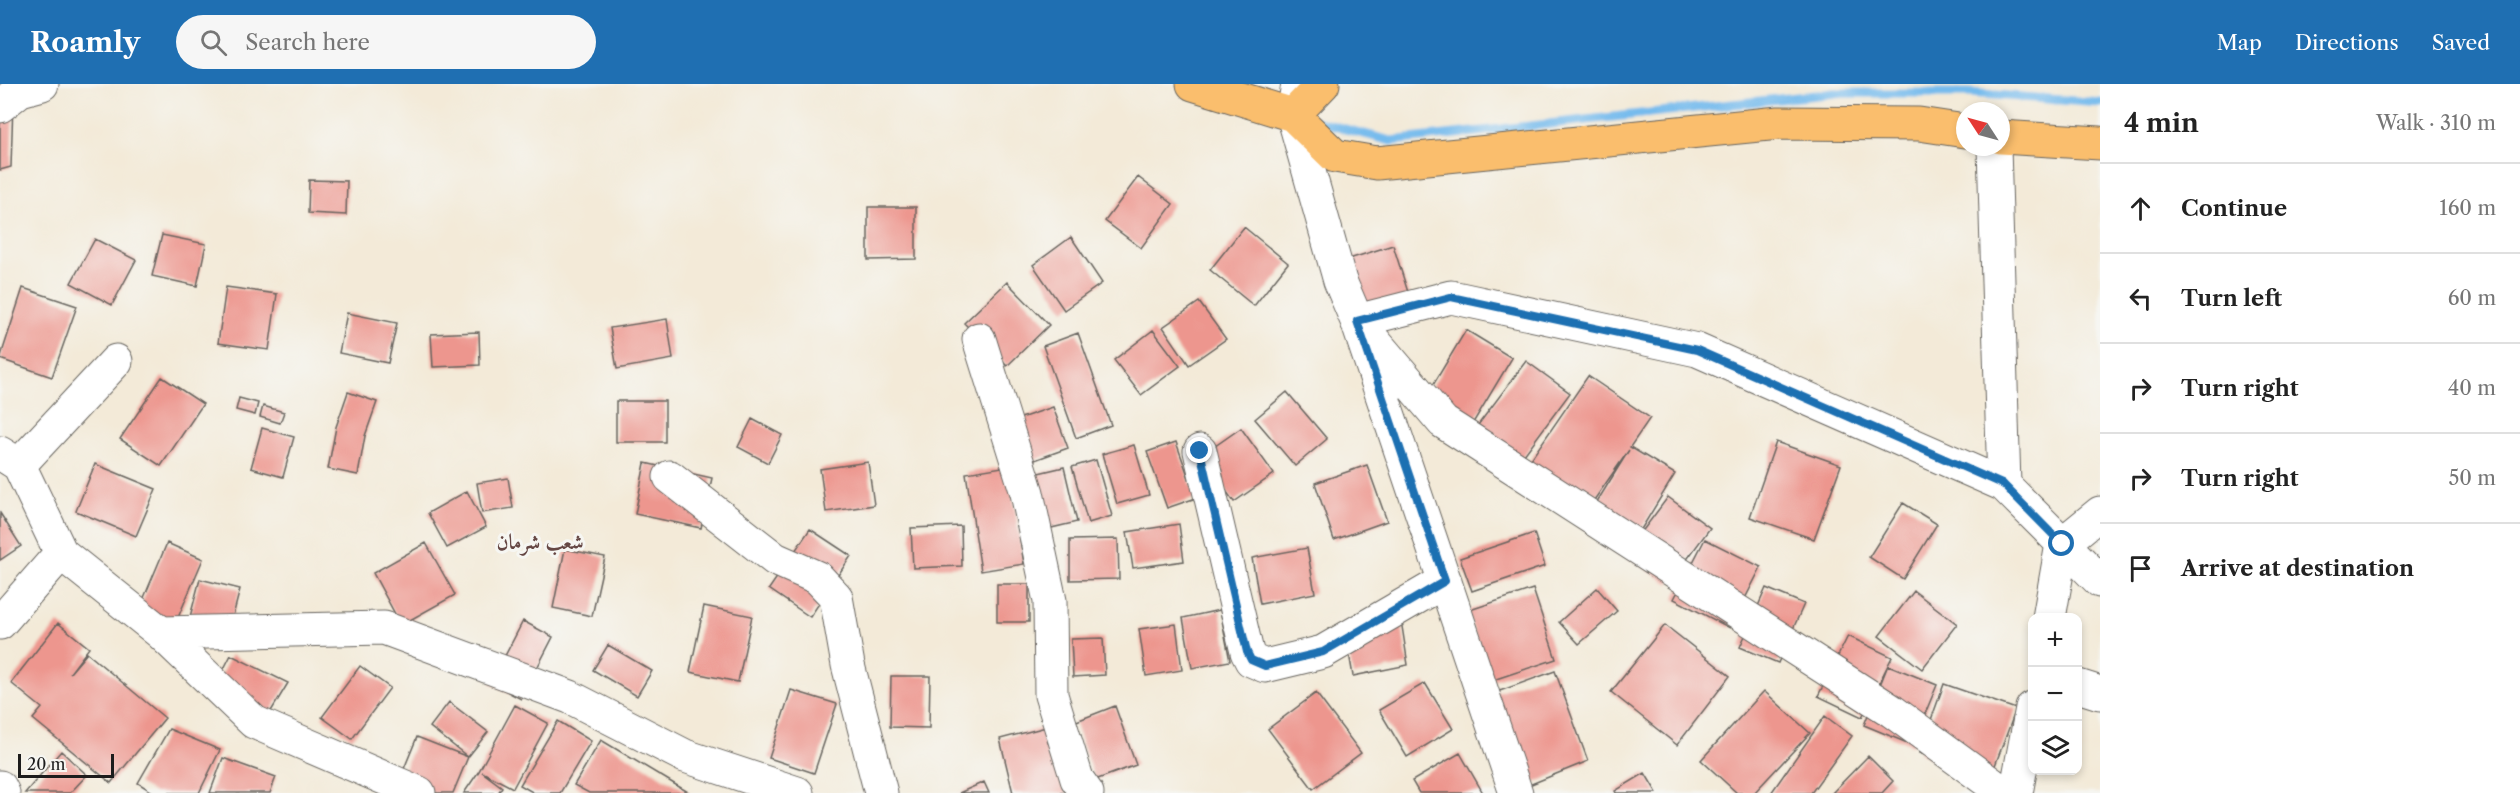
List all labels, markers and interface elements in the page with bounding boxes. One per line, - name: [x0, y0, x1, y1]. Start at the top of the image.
- search box: [176, 15, 596, 69]
- text: Roamly: [30, 25, 140, 59]
- icon: search: [197, 26, 230, 59]
- text: Search here: [245, 29, 370, 56]
- text: Map: [2217, 30, 2262, 55]
- text: Directions: [2295, 30, 2399, 55]
- text: Saved: [2432, 30, 2490, 55]
- north arrow: [1956, 102, 2010, 156]
- text: 4 min: [2124, 107, 2199, 139]
- text: Walk · 310 m: [2376, 111, 2496, 135]
- icon: ahead: [2124, 192, 2157, 225]
- text: Continue: [2181, 195, 2287, 222]
- text: 160 m: [2439, 196, 2496, 220]
- icon: left: [2124, 282, 2157, 315]
- text: Turn left: [2181, 285, 2282, 312]
- text: 60 m: [2448, 286, 2496, 310]
- icon: right: [2124, 372, 2157, 405]
- text: Turn right: [2181, 375, 2299, 402]
- text: 40 m: [2448, 376, 2496, 400]
- route end: [1186, 437, 1212, 463]
- icon: right: [2124, 462, 2157, 495]
- text: Turn right: [2181, 465, 2299, 492]
- text: 50 m: [2449, 466, 2496, 490]
- district label: شعب شرمان: [496, 529, 584, 556]
- route start: [2048, 530, 2074, 556]
- icon: arrive: [2124, 552, 2157, 585]
- text: Arrive at destination: [2181, 555, 2414, 582]
- map controls: [2028, 613, 2082, 775]
- button: +: [2028, 613, 2082, 667]
- button: −: [2028, 667, 2082, 721]
- button: layers: [2028, 721, 2082, 775]
- scale bar: [18, 751, 114, 778]
- text: 20 m: [27, 754, 66, 774]

